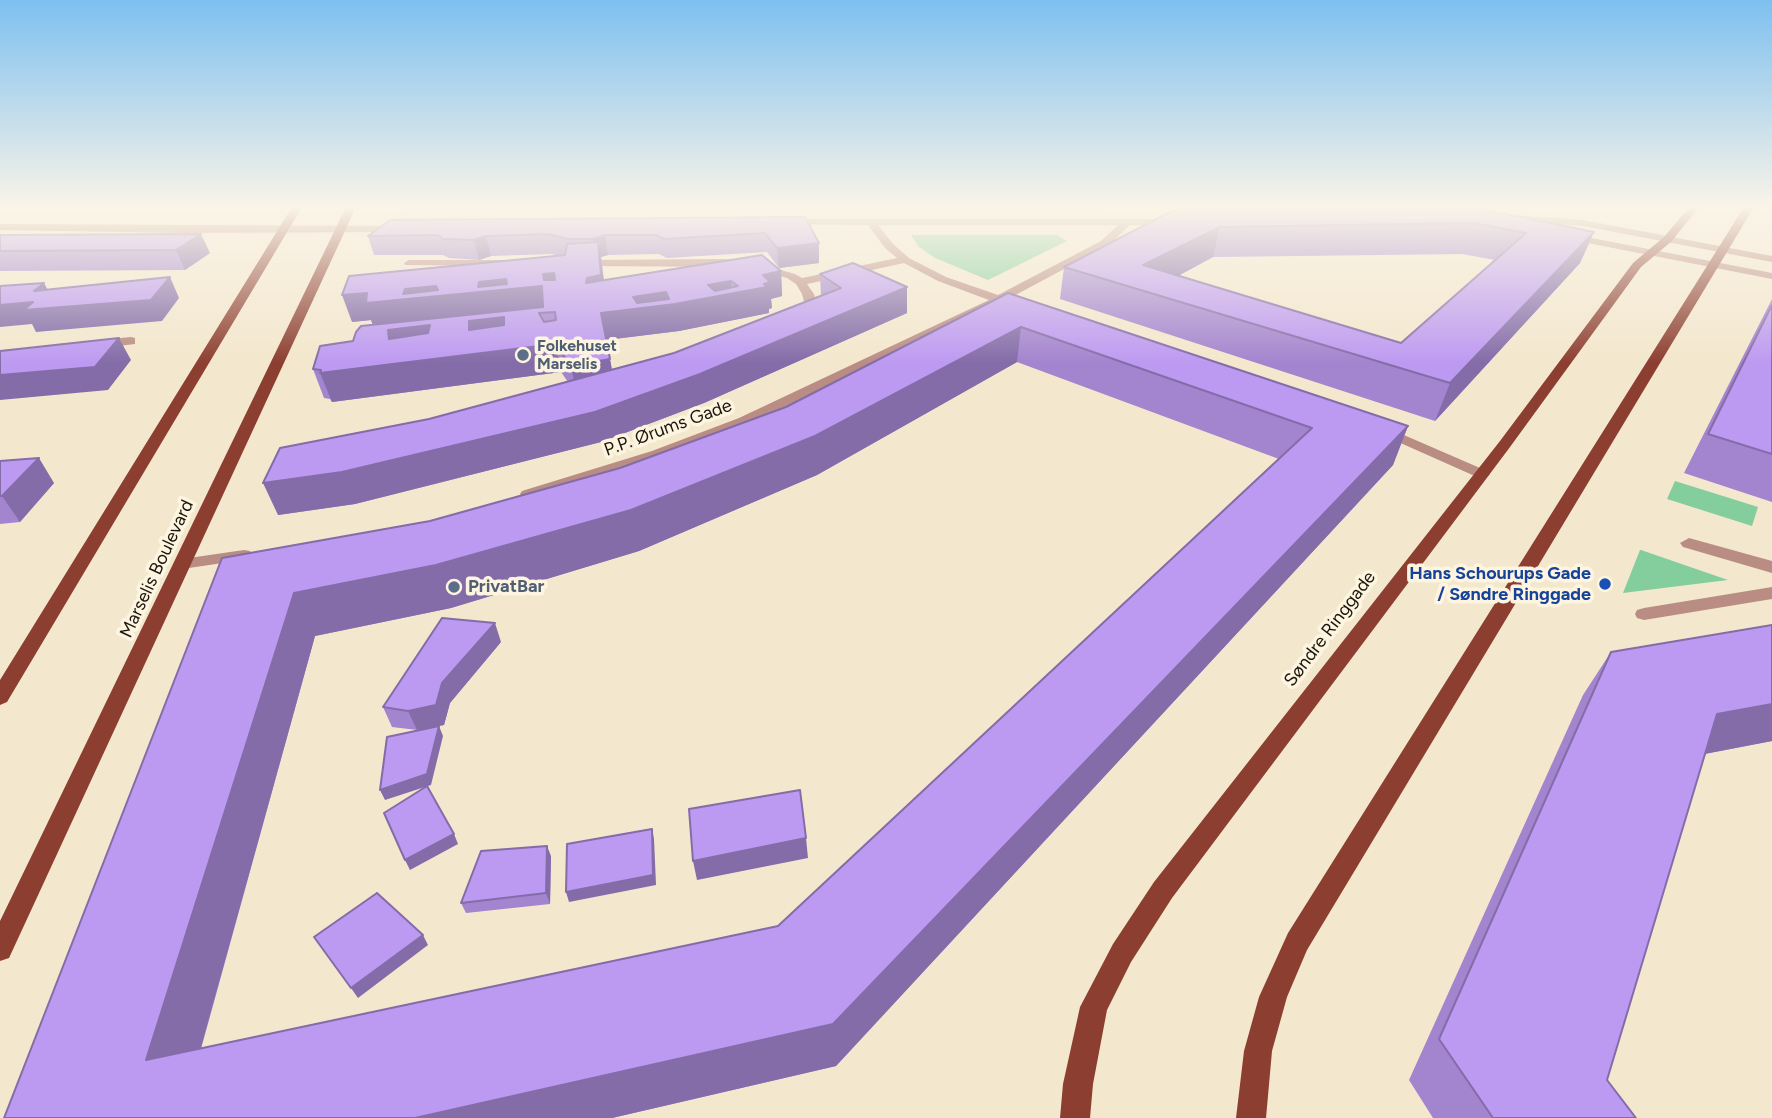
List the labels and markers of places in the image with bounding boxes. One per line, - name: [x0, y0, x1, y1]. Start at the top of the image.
- place label: Folkehuset Marselis: [537, 336, 617, 374]
- marker: Folkehuset Marselis: [515, 347, 531, 363]
- place label: Hans Schourups Gade / Søndre Ringgade: [1409, 563, 1591, 606]
- place label: PrivatBar: [468, 576, 544, 598]
- marker: Hans Schourups Gade / Søndre Ringgade: [1597, 576, 1613, 592]
- marker: PrivatBar: [446, 579, 462, 595]

